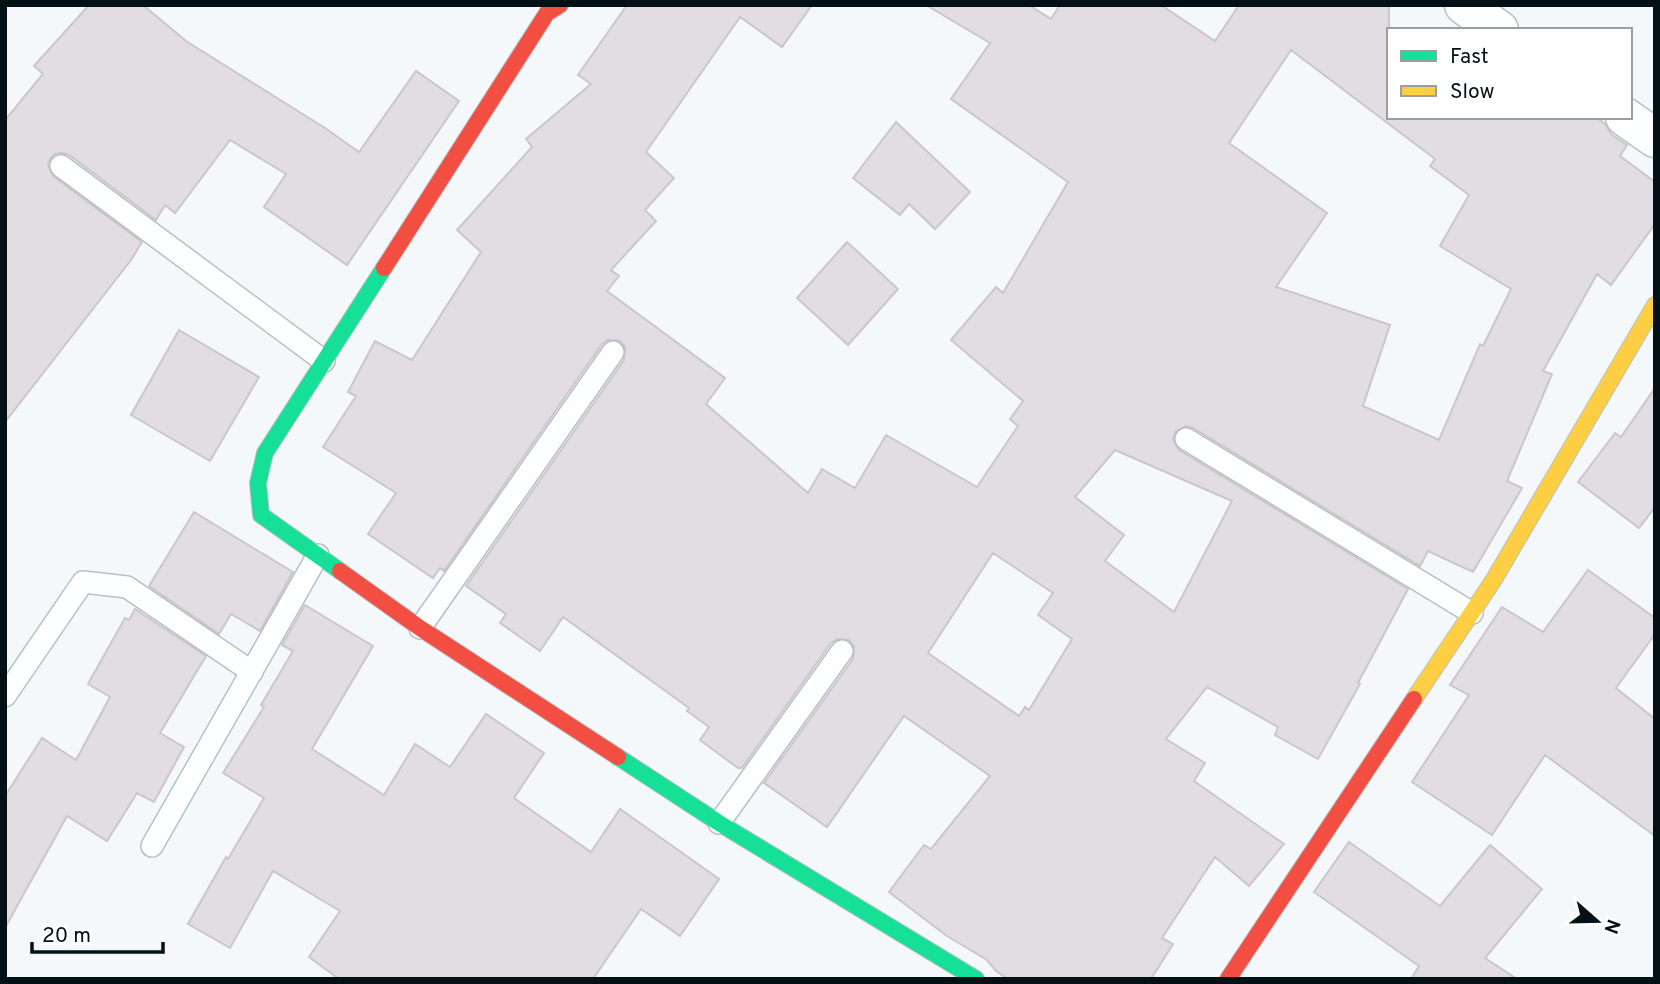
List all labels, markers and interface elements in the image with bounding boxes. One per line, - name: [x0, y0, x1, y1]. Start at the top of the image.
- legend: [1387, 28, 1632, 119]
- text: Fast: [1450, 44, 1489, 71]
- text: Slow: [1450, 79, 1495, 106]
- north arrow: [1562, 886, 1632, 956]
- scale bar: [32, 911, 163, 955]
- text: N: [1597, 916, 1625, 937]
- text: 20 m: [42, 923, 91, 950]

